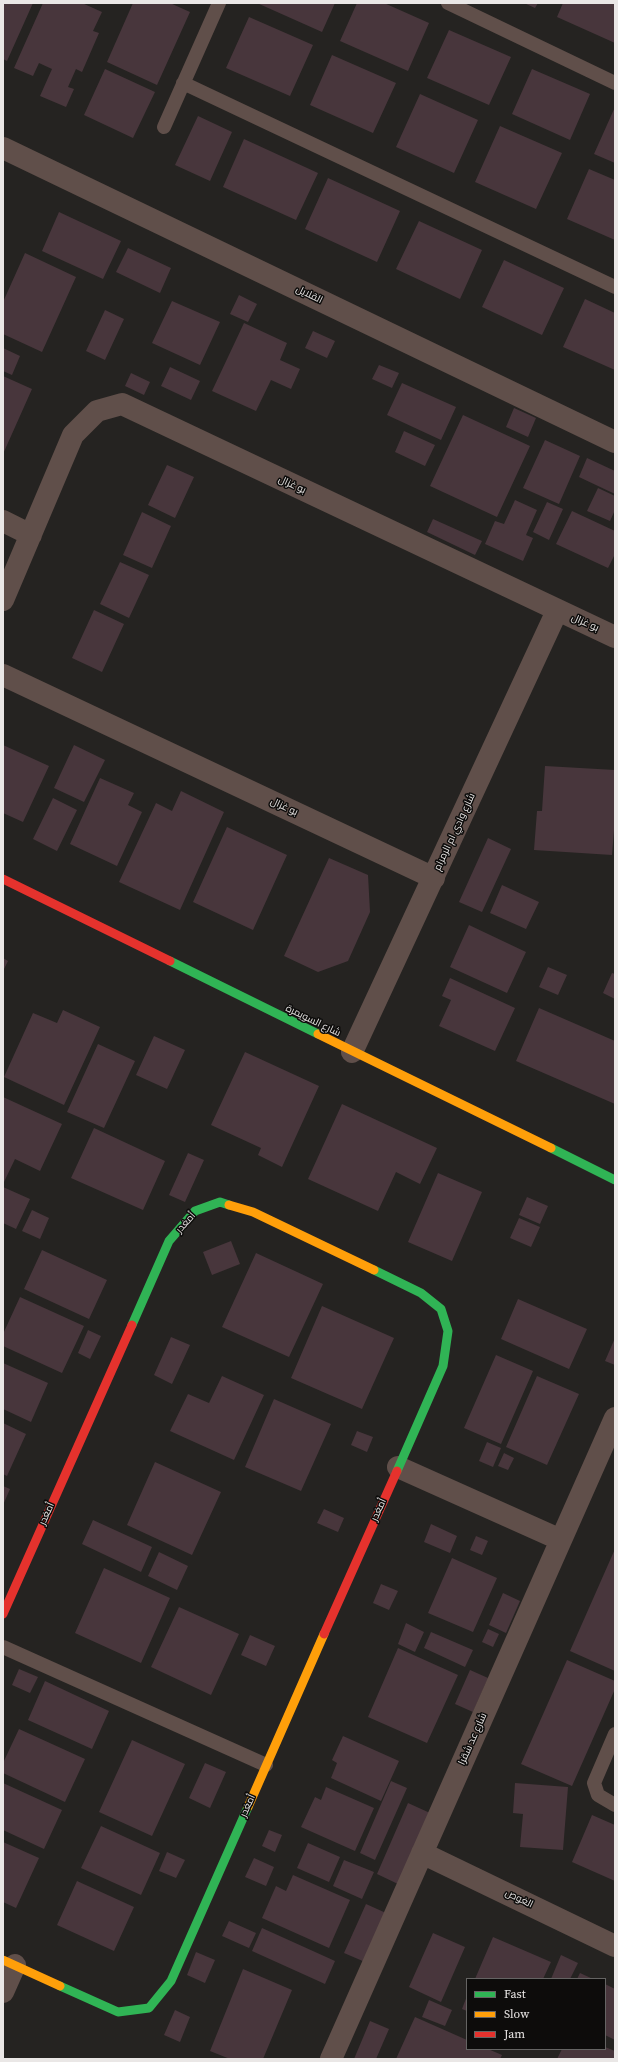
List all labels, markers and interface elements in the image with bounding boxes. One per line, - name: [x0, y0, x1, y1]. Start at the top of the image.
- street label: القلايل: [294, 283, 324, 307]
- street label: بو غزال: [276, 473, 308, 497]
- street label: بو غزال: [569, 612, 601, 634]
- street label: شارع وادي ام الرمرام: [432, 791, 478, 873]
- street label: بو غزال: [268, 795, 300, 819]
- street label: شارع السويمرة: [284, 1003, 342, 1039]
- street label: أمغدر: [174, 1210, 198, 1236]
- street label: أمغدر: [369, 1497, 389, 1523]
- street label: أمغدر: [37, 1501, 57, 1527]
- street label: شارع عد شقرا: [456, 1711, 490, 1767]
- street label: أمغدر: [238, 1793, 258, 1819]
- street label: الغوص: [503, 1887, 535, 1911]
- legend: [466, 1978, 606, 2050]
- text: Fast: [504, 1986, 526, 2002]
- text: Slow: [504, 2006, 529, 2022]
- text: Jam: [504, 2026, 525, 2042]

